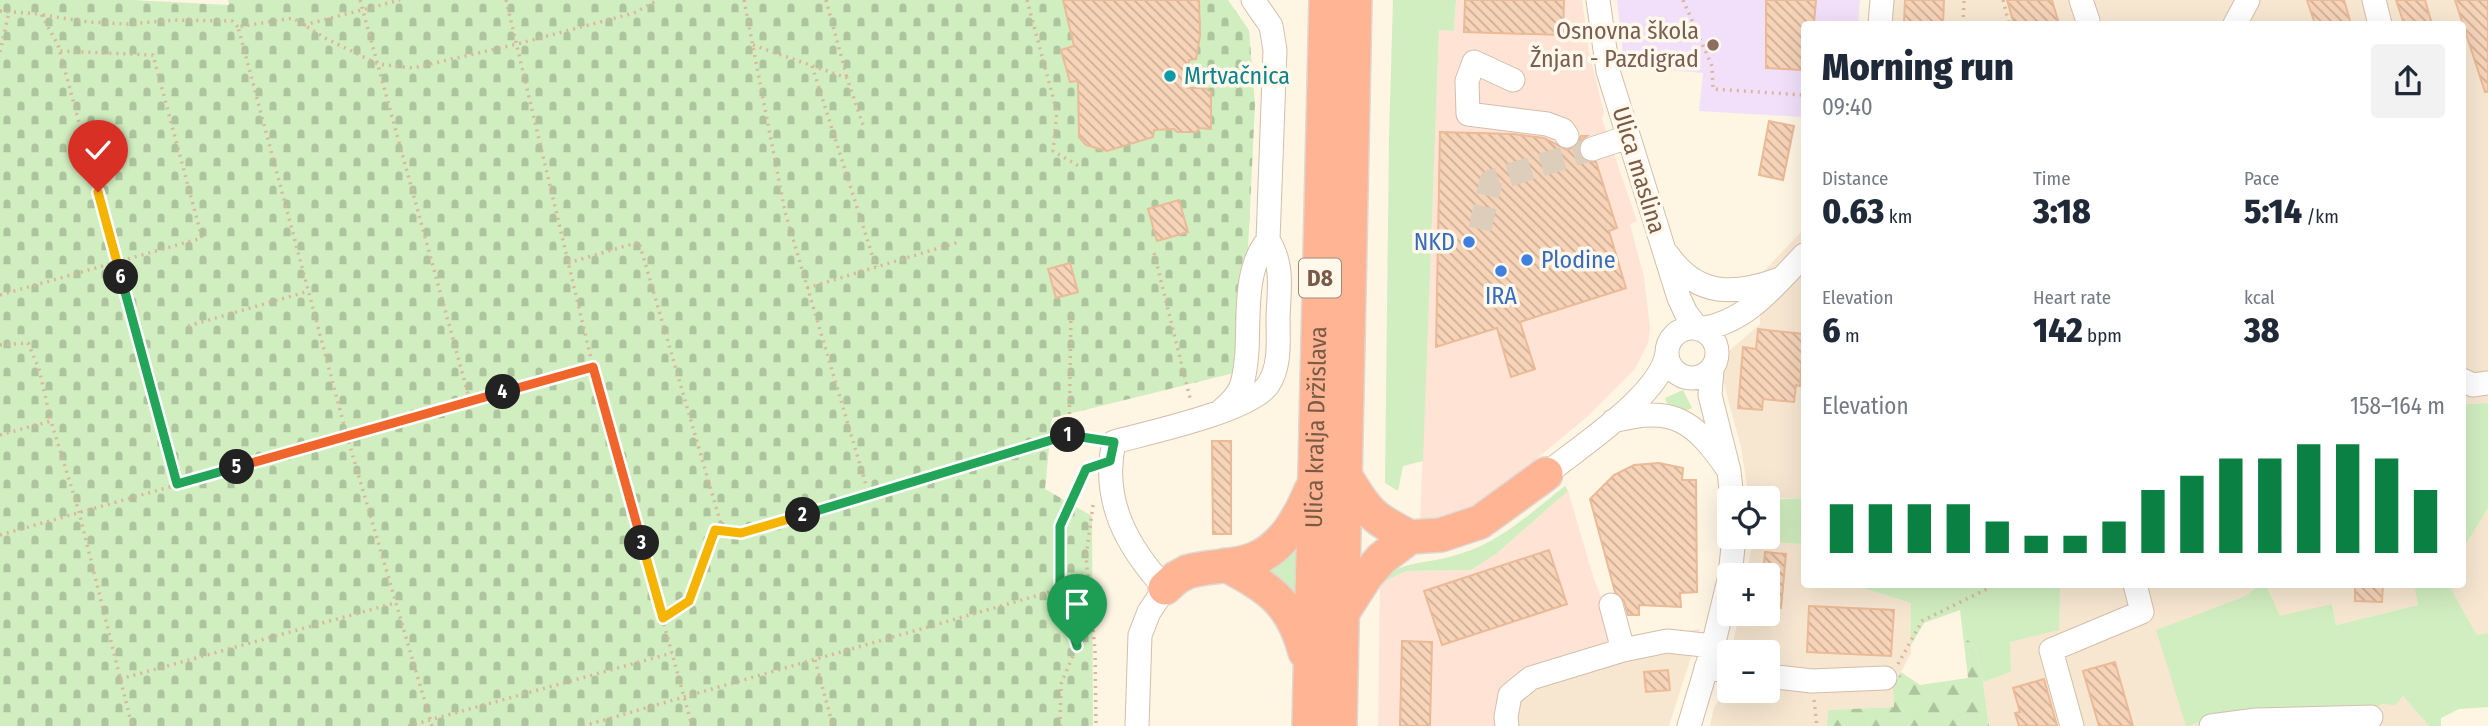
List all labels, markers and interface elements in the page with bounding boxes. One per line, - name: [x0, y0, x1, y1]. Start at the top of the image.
- place label: Osnovna škola Žnjan - Pazdigrad: [1530, 17, 1699, 73]
- marker: Osnovna škola Žnjan - Pazdigrad: [1705, 37, 1721, 53]
- text: Morning run: [1822, 44, 2014, 90]
- button: share: [2371, 44, 2445, 118]
- place label: Mrtvačnica: [1184, 62, 1290, 90]
- marker: Mrtvačnica: [1162, 68, 1178, 84]
- text: 09:40: [1822, 93, 1873, 121]
- street label: Ulica maslina: [1606, 103, 1672, 237]
- pin: [68, 120, 128, 192]
- icon: check: [79, 131, 117, 169]
- text: Distance: [1822, 167, 1889, 190]
- text: Time: [2033, 167, 2071, 190]
- text: Pace: [2244, 167, 2279, 190]
- text: 0.63: [1822, 190, 1884, 232]
- text: 3:18: [2033, 190, 2091, 232]
- text: 5:14: [2244, 190, 2302, 232]
- text: km: [1884, 205, 1912, 228]
- text: /km: [2302, 205, 2339, 228]
- place label: NKD: [1414, 228, 1455, 256]
- marker: NKD: [1461, 234, 1477, 250]
- place label: Plodine: [1541, 246, 1616, 274]
- marker: Plodine: [1519, 252, 1535, 268]
- road number: D8: [1299, 258, 1341, 298]
- pin: 6: [104, 260, 138, 294]
- marker: IRA: [1493, 263, 1509, 279]
- text: 6: [116, 265, 125, 288]
- place label: IRA: [1485, 282, 1517, 310]
- text: Elevation: [1822, 286, 1894, 309]
- text: Heart rate: [2033, 286, 2111, 309]
- text: kcal: [2244, 286, 2275, 309]
- text: 6: [1822, 309, 1841, 351]
- text: 142: [2033, 309, 2083, 351]
- text: 38: [2244, 309, 2280, 351]
- text: m: [1841, 324, 1860, 347]
- text: bpm: [2083, 324, 2122, 347]
- street label: Ulica kralja Držislava: [1300, 326, 1332, 528]
- pin: 4: [486, 374, 520, 410]
- text: 4: [498, 380, 507, 403]
- text: Elevation: [1822, 392, 1909, 420]
- text: 158–164 m: [2350, 392, 2445, 420]
- pin: 1: [1050, 418, 1086, 452]
- text: 1: [1063, 423, 1072, 446]
- pin: 5: [219, 449, 254, 484]
- text: 5: [232, 455, 241, 478]
- map controls: [1717, 486, 1780, 703]
- button: locate: [1717, 486, 1780, 549]
- pin: 2: [786, 498, 820, 532]
- text: 2: [798, 503, 807, 526]
- pin: 3: [624, 526, 660, 560]
- text: 3: [637, 531, 646, 554]
- button: +: [1717, 563, 1780, 626]
- pin: [1047, 574, 1107, 646]
- icon: arrive: [1058, 585, 1096, 623]
- button: −: [1717, 640, 1780, 703]

